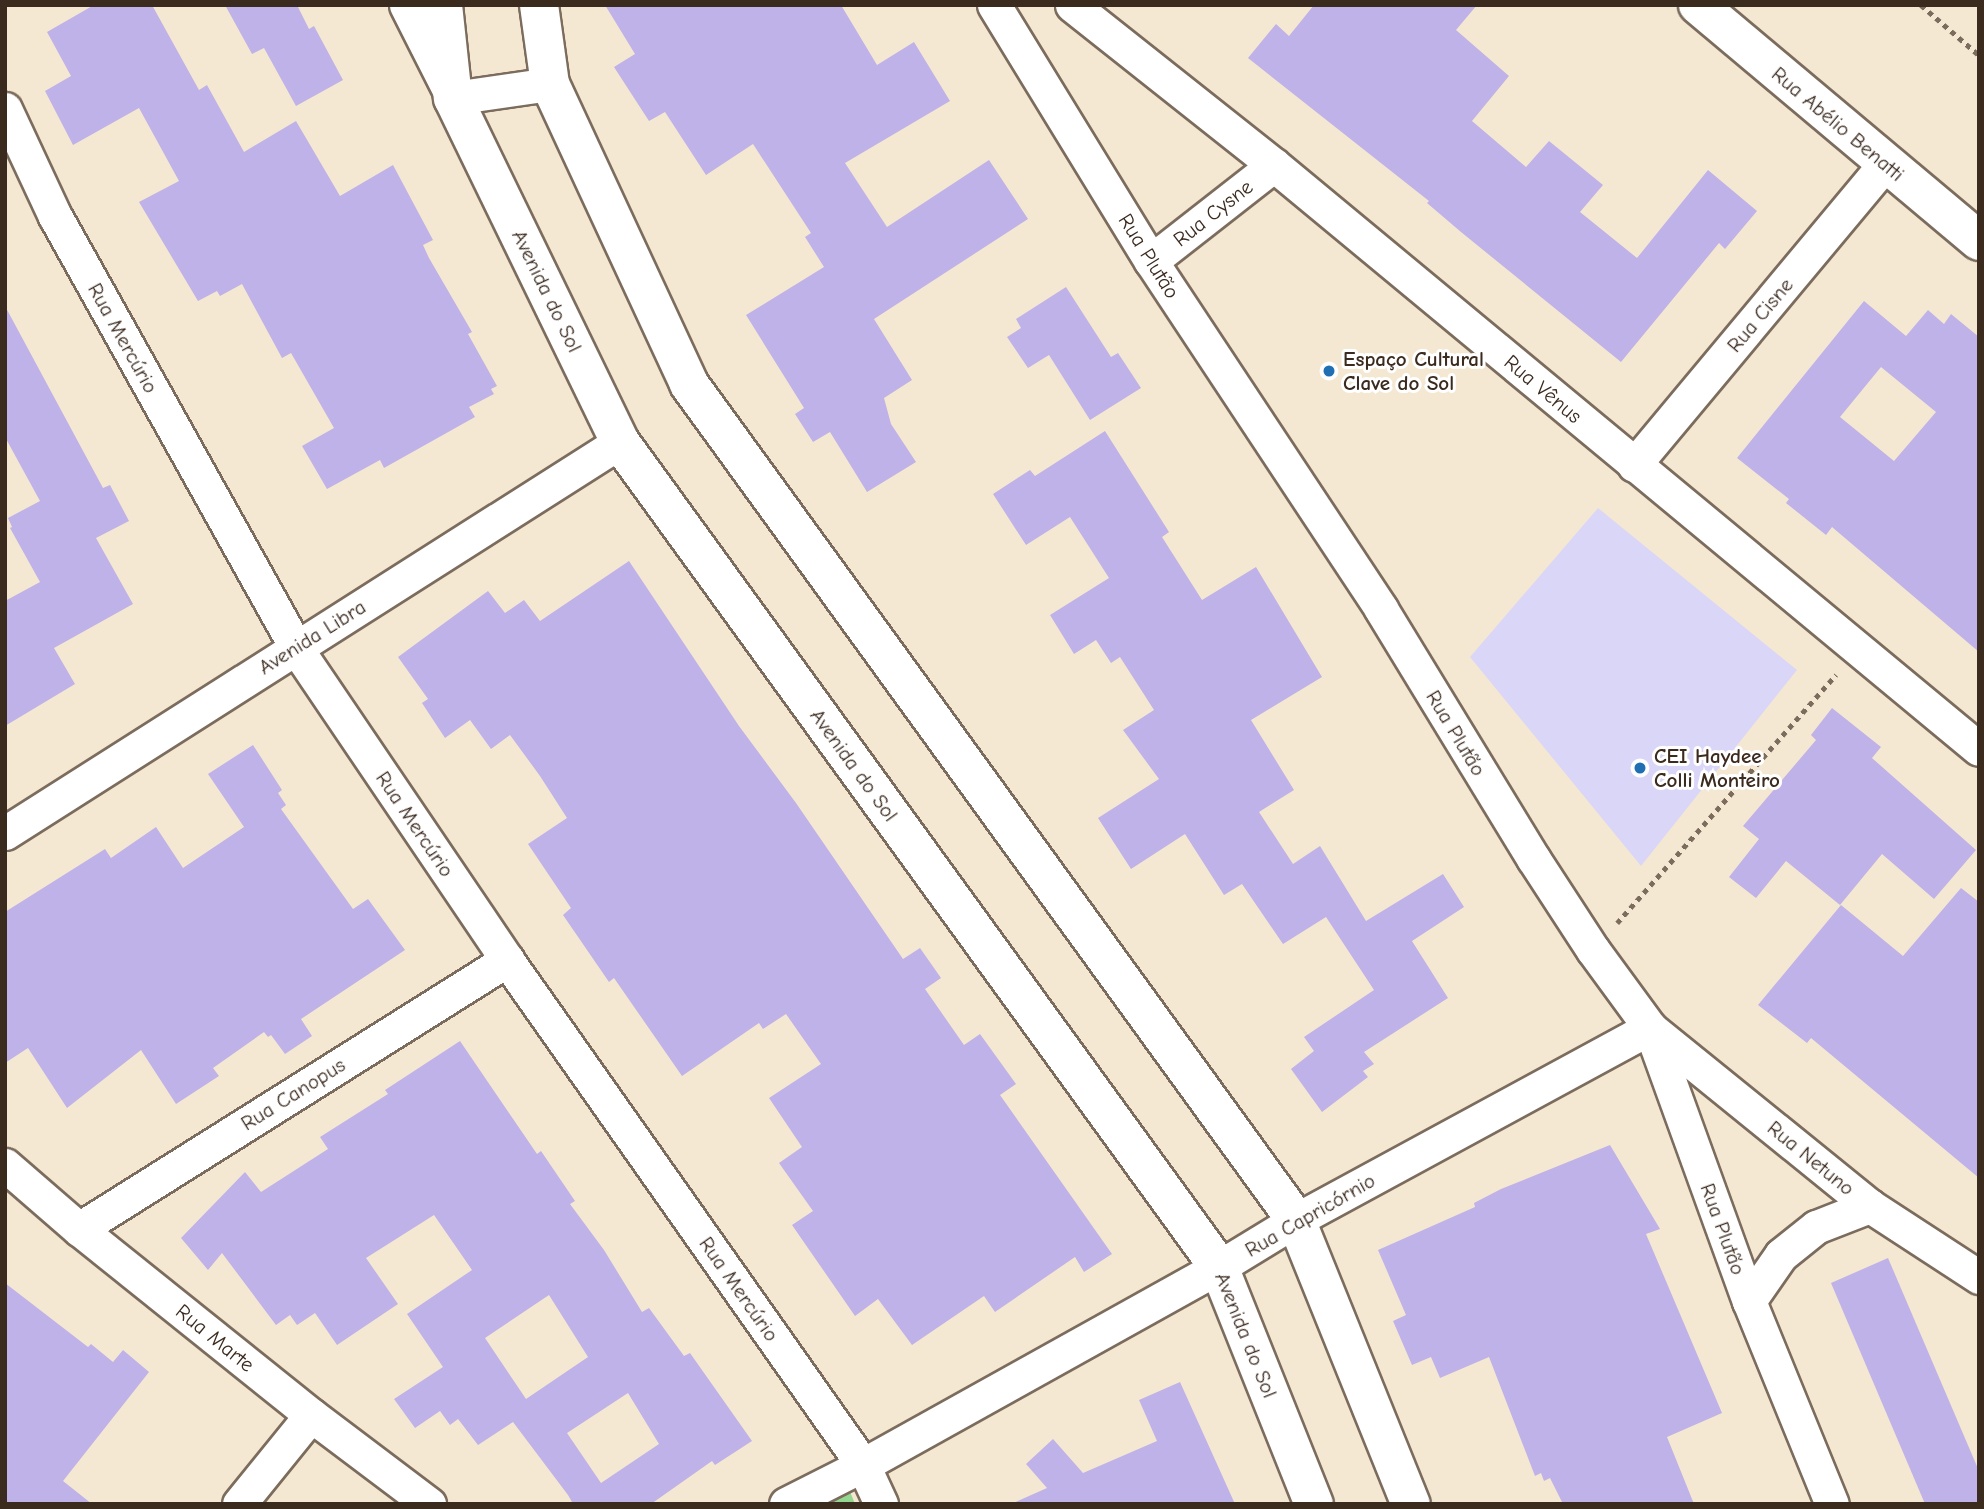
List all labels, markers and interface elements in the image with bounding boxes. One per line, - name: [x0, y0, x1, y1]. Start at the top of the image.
- street label: Rua Abélio Benatti: [1767, 61, 1909, 187]
- street label: Rua Cysne: [1168, 174, 1258, 252]
- street label: Rua Plutão: [1113, 209, 1185, 303]
- street label: Avenida do Sol: [507, 226, 587, 356]
- street label: Rua Cisne: [1722, 273, 1798, 357]
- street label: Rua Mercúrio: [82, 279, 164, 397]
- place label: Espaço Cultural Clave do Sol: [1343, 346, 1484, 396]
- street label: Rua Vênus: [1499, 349, 1587, 429]
- marker: Espaço Cultural Clave do Sol: [1321, 363, 1337, 379]
- street label: Avenida Libra: [254, 594, 370, 680]
- street label: Rua Plutão: [1421, 686, 1491, 780]
- street label: Avenida do Sol: [805, 704, 903, 826]
- place label: CEI Haydee Colli Monteiro: [1654, 743, 1780, 793]
- marker: CEI Haydee Colli Monteiro: [1632, 760, 1648, 776]
- street label: Rua Mercúrio: [370, 766, 460, 882]
- street label: Rua Canopus: [236, 1052, 350, 1136]
- street label: Rua Netuno: [1762, 1115, 1860, 1201]
- street label: Rua Capricórnio: [1240, 1168, 1380, 1262]
- street label: Rua Plutão: [1695, 1180, 1751, 1278]
- street label: Rua Mercúrio: [694, 1232, 784, 1346]
- street label: Avenida do Sol: [1209, 1269, 1283, 1401]
- street label: Rua Marte: [171, 1299, 259, 1377]

